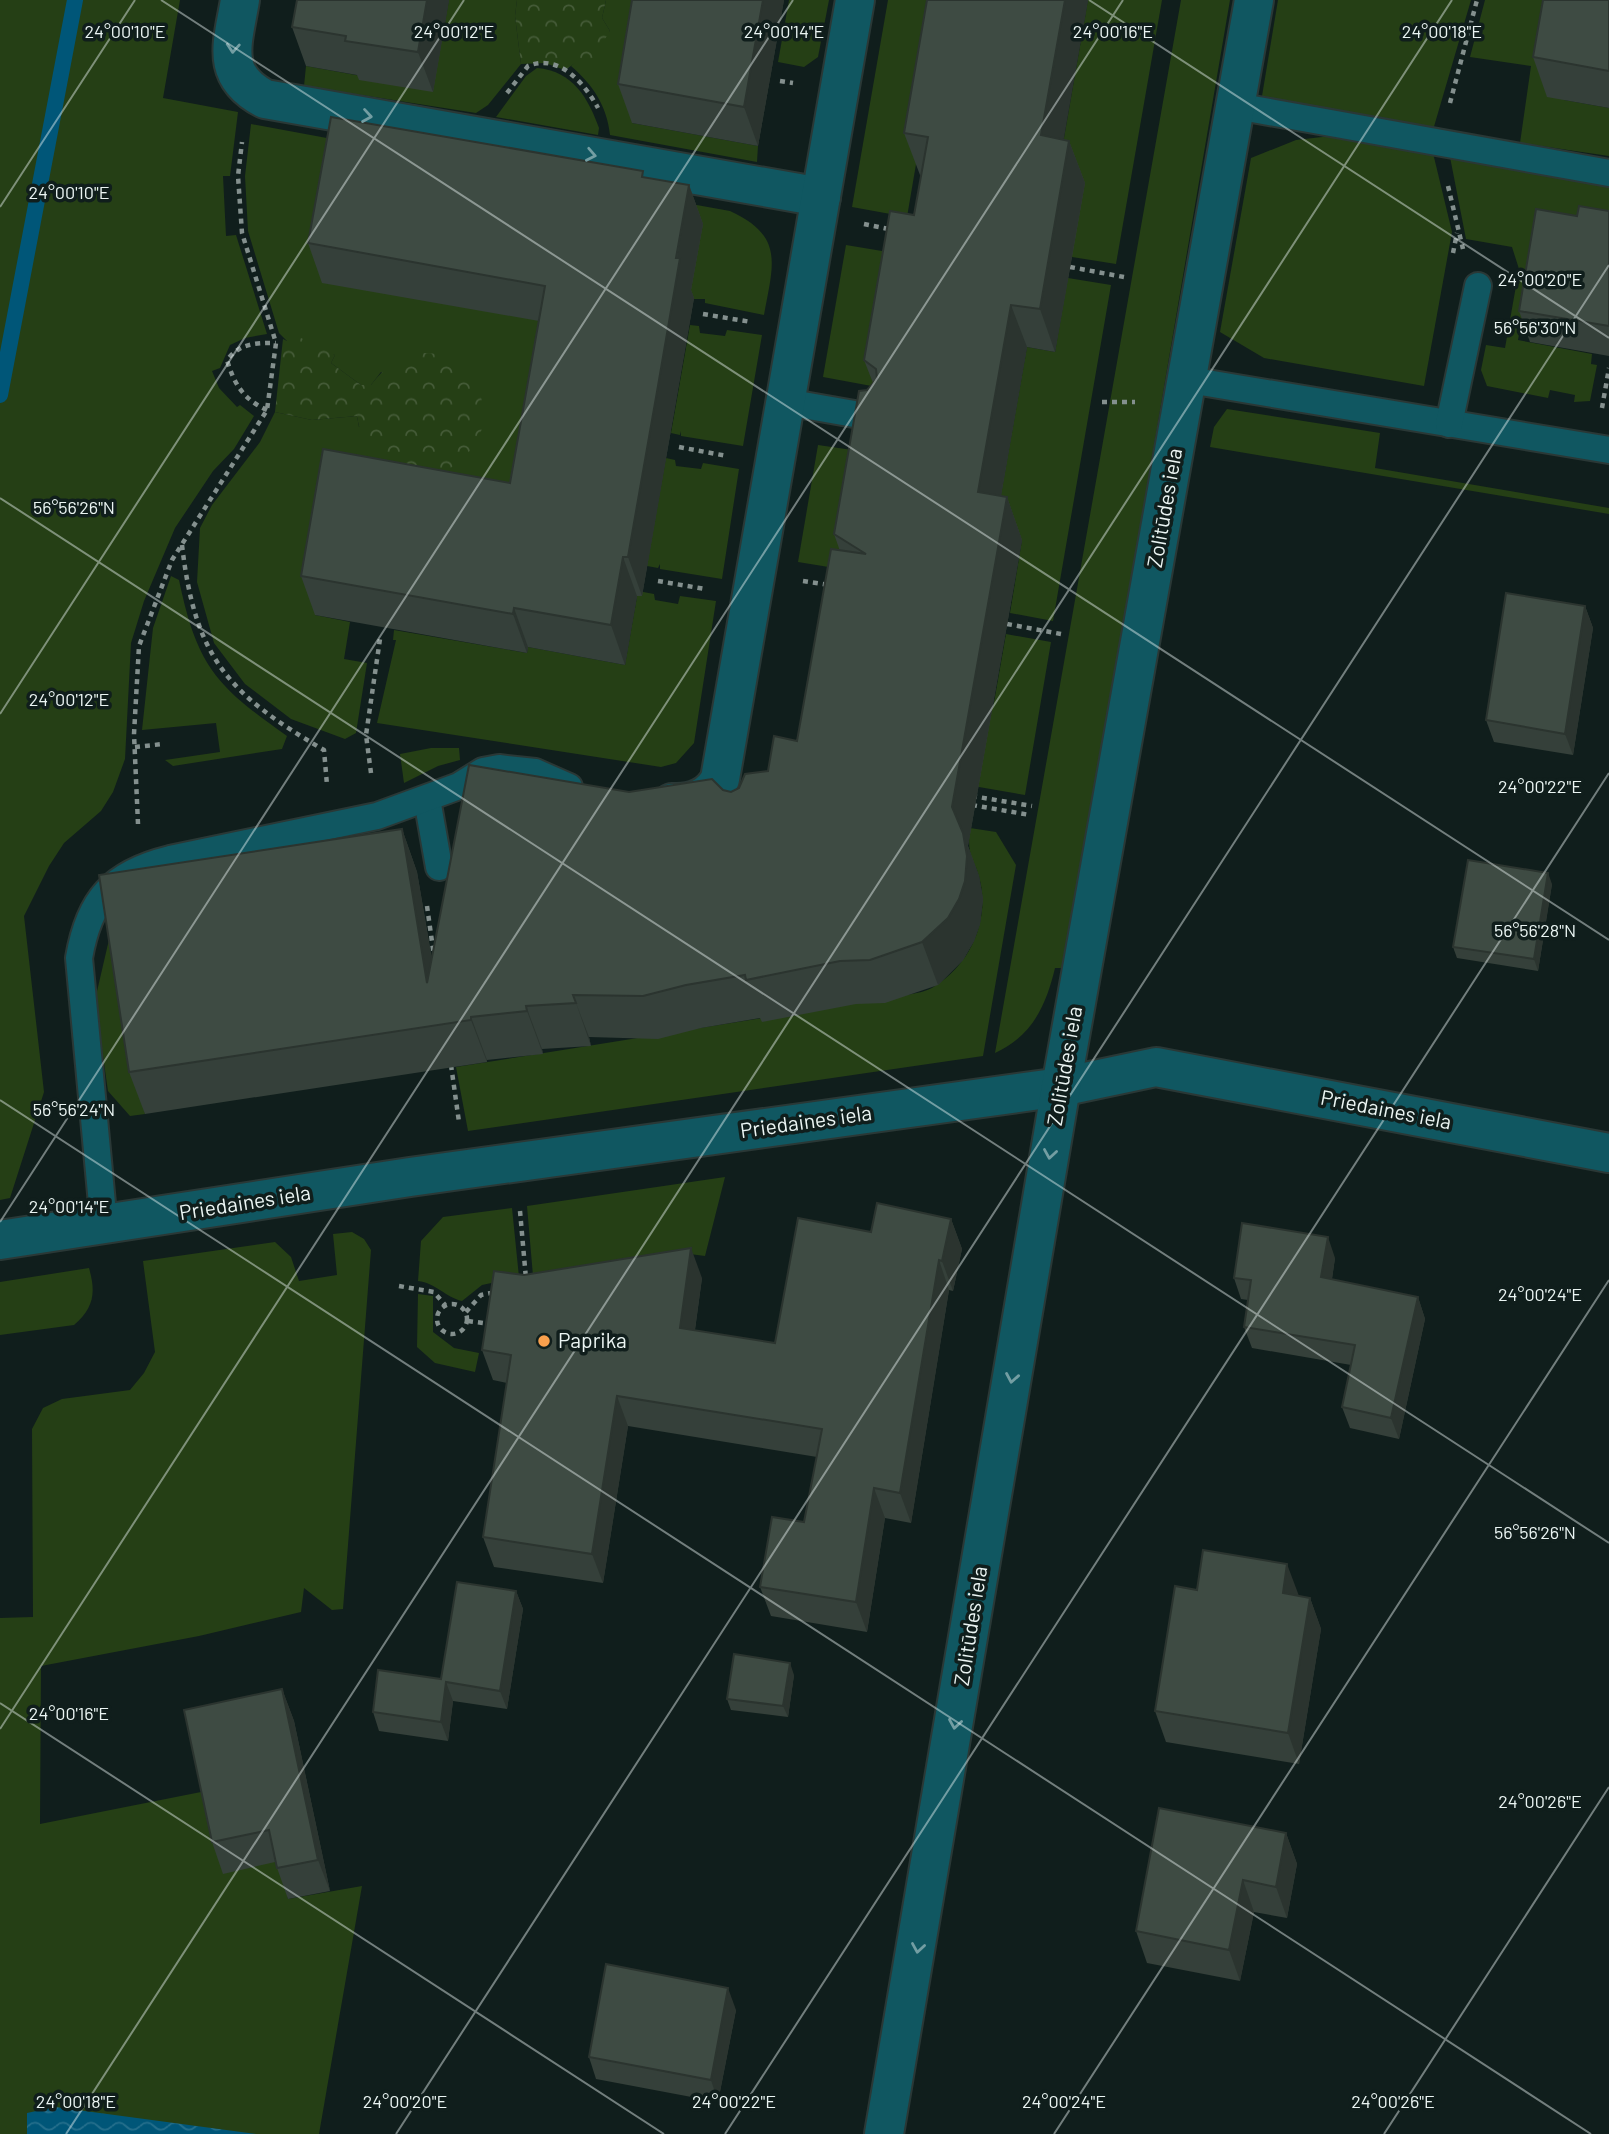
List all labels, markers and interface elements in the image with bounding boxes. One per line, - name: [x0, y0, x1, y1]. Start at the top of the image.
- text: 24°00'10"E: [84, 20, 166, 42]
- text: 24°00'12"E: [414, 20, 494, 42]
- text: 24°00'14"E: [744, 20, 824, 42]
- text: 24°00'16"E: [1073, 20, 1153, 42]
- text: 24°00'18"E: [1402, 20, 1482, 42]
- one-way arrow: [226, 43, 241, 54]
- one-way arrow: [361, 108, 373, 123]
- one-way arrow: [585, 147, 597, 162]
- text: 24°00'10"E: [28, 181, 110, 203]
- text: 24°00'20"E: [1498, 268, 1582, 290]
- text: 56°56'30"N: [1494, 316, 1576, 338]
- street label: Zolitūdes iela: [1141, 446, 1186, 569]
- text: 56°56'26"N: [33, 496, 115, 518]
- text: 24°00'12"E: [29, 688, 109, 710]
- text: 24°00'22"E: [1498, 775, 1582, 797]
- text: 56°56'28"N: [1494, 919, 1576, 941]
- street label: Zolitūdes iela: [1041, 1004, 1086, 1127]
- street label: Priedaines iela: [1319, 1084, 1454, 1133]
- text: 56°56'24"N: [33, 1098, 115, 1120]
- street label: Priedaines iela: [738, 1099, 873, 1142]
- one-way arrow: [1043, 1148, 1058, 1160]
- street label: Priedaines iela: [177, 1179, 312, 1224]
- text: 24°00'14"E: [29, 1195, 109, 1217]
- text: 24°00'24"E: [1498, 1283, 1582, 1305]
- place label: Paprika: [558, 1327, 627, 1352]
- marker: Paprika: [536, 1333, 552, 1349]
- one-way arrow: [1005, 1372, 1020, 1384]
- text: 56°56'26"N: [1494, 1521, 1576, 1543]
- street label: Zolitūdes iela: [948, 1564, 991, 1687]
- text: 24°00'16"E: [29, 1702, 109, 1724]
- one-way arrow: [948, 1718, 963, 1730]
- text: 24°00'26"E: [1498, 1790, 1582, 1812]
- one-way arrow: [911, 1942, 926, 1954]
- text: 24°00'18"E: [36, 2090, 116, 2112]
- text: 24°00'20"E: [363, 2090, 447, 2112]
- text: 24°00'22"E: [692, 2090, 776, 2112]
- text: 24°00'24"E: [1022, 2090, 1106, 2112]
- text: 24°00'26"E: [1351, 2090, 1435, 2112]

